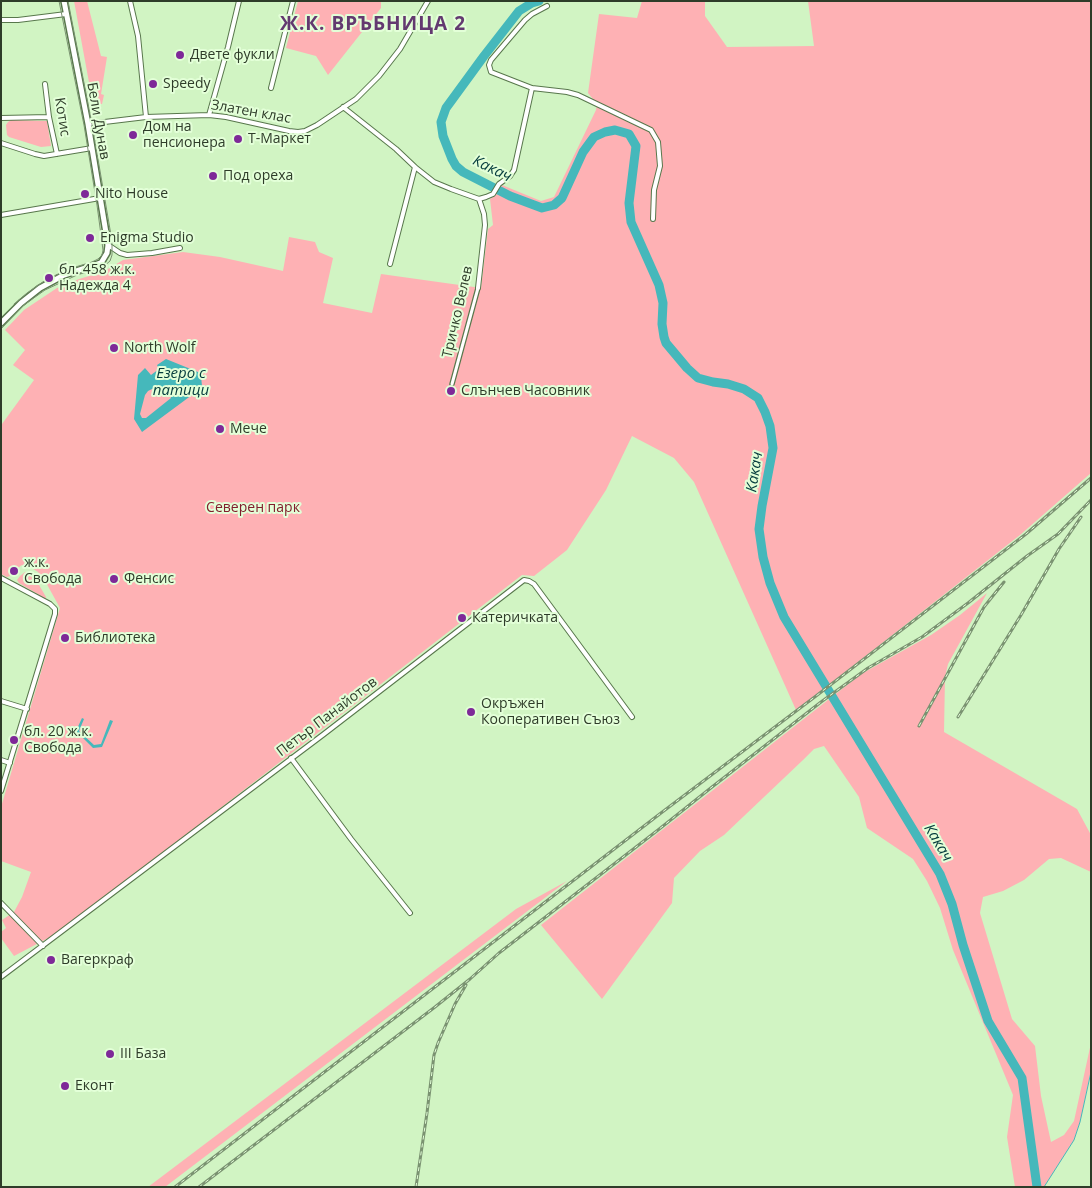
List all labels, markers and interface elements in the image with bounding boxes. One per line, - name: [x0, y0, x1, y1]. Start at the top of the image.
- district label: Ж.К. ВРЪБНИЦА 2: [278, 14, 468, 36]
- place label: Двете фукли: [190, 47, 275, 63]
- marker: Двете фукли: [174, 49, 186, 61]
- place label: Speedy: [163, 76, 211, 92]
- marker: Speedy: [147, 78, 159, 90]
- street label: Бели Дунав: [83, 81, 113, 161]
- street label: Котис: [51, 96, 73, 138]
- street label: Златен клас: [210, 97, 292, 127]
- place label: Дом на пенсионера: [143, 119, 225, 152]
- marker: Дом на пенсионера: [127, 129, 139, 141]
- place label: Т-Маркет: [248, 131, 311, 147]
- marker: Т-Маркет: [232, 133, 244, 145]
- water label: Какач: [470, 152, 514, 186]
- place label: Под ореха: [223, 168, 293, 184]
- marker: Под ореха: [207, 170, 219, 182]
- place label: Nito House: [95, 186, 168, 202]
- marker: Nito House: [79, 188, 91, 200]
- place label: Enigma Studio: [100, 230, 194, 246]
- marker: Enigma Studio: [84, 232, 96, 244]
- place label: бл. 458 ж.к. Надежда 4: [59, 262, 135, 294]
- street label: Тричко Велев: [439, 264, 477, 360]
- marker: бл. 458 ж.к. Надежда 4: [43, 272, 55, 284]
- place label: North Wolf: [124, 340, 195, 356]
- marker: North Wolf: [108, 342, 120, 354]
- water label: Езеро с патици: [153, 365, 209, 400]
- place label: Слънчев Часовник: [461, 383, 590, 399]
- marker: Слънчев Часовник: [445, 385, 457, 397]
- place label: Мече: [230, 421, 267, 437]
- marker: Мече: [214, 423, 226, 435]
- water label: Какач: [743, 450, 767, 494]
- park label: Северен парк: [206, 500, 300, 516]
- place label: ж.к. Свобода: [24, 555, 82, 588]
- marker: ж.к. Свобода: [8, 565, 20, 577]
- place label: Фенсис: [124, 571, 174, 587]
- marker: Фенсис: [108, 573, 120, 585]
- place label: Катеричката: [472, 610, 558, 626]
- marker: Катеричката: [456, 612, 468, 624]
- place label: Библиотека: [75, 630, 156, 646]
- marker: Библиотека: [59, 632, 71, 644]
- street label: Петър Панайотов: [273, 674, 381, 760]
- place label: Окръжен Кооперативен Съюз: [481, 696, 620, 729]
- marker: Окръжен Кооперативен Съюз: [465, 706, 477, 718]
- place label: бл. 20 ж.к. Свобода: [24, 724, 92, 756]
- marker: бл. 20 ж.к. Свобода: [8, 734, 20, 746]
- water label: Какач: [920, 821, 956, 865]
- place label: Вагеркраф: [61, 952, 134, 968]
- marker: Вагеркраф: [45, 954, 57, 966]
- place label: III База: [120, 1046, 166, 1062]
- marker: III База: [104, 1048, 116, 1060]
- place label: Еконт: [75, 1078, 114, 1094]
- marker: Еконт: [59, 1080, 71, 1092]

